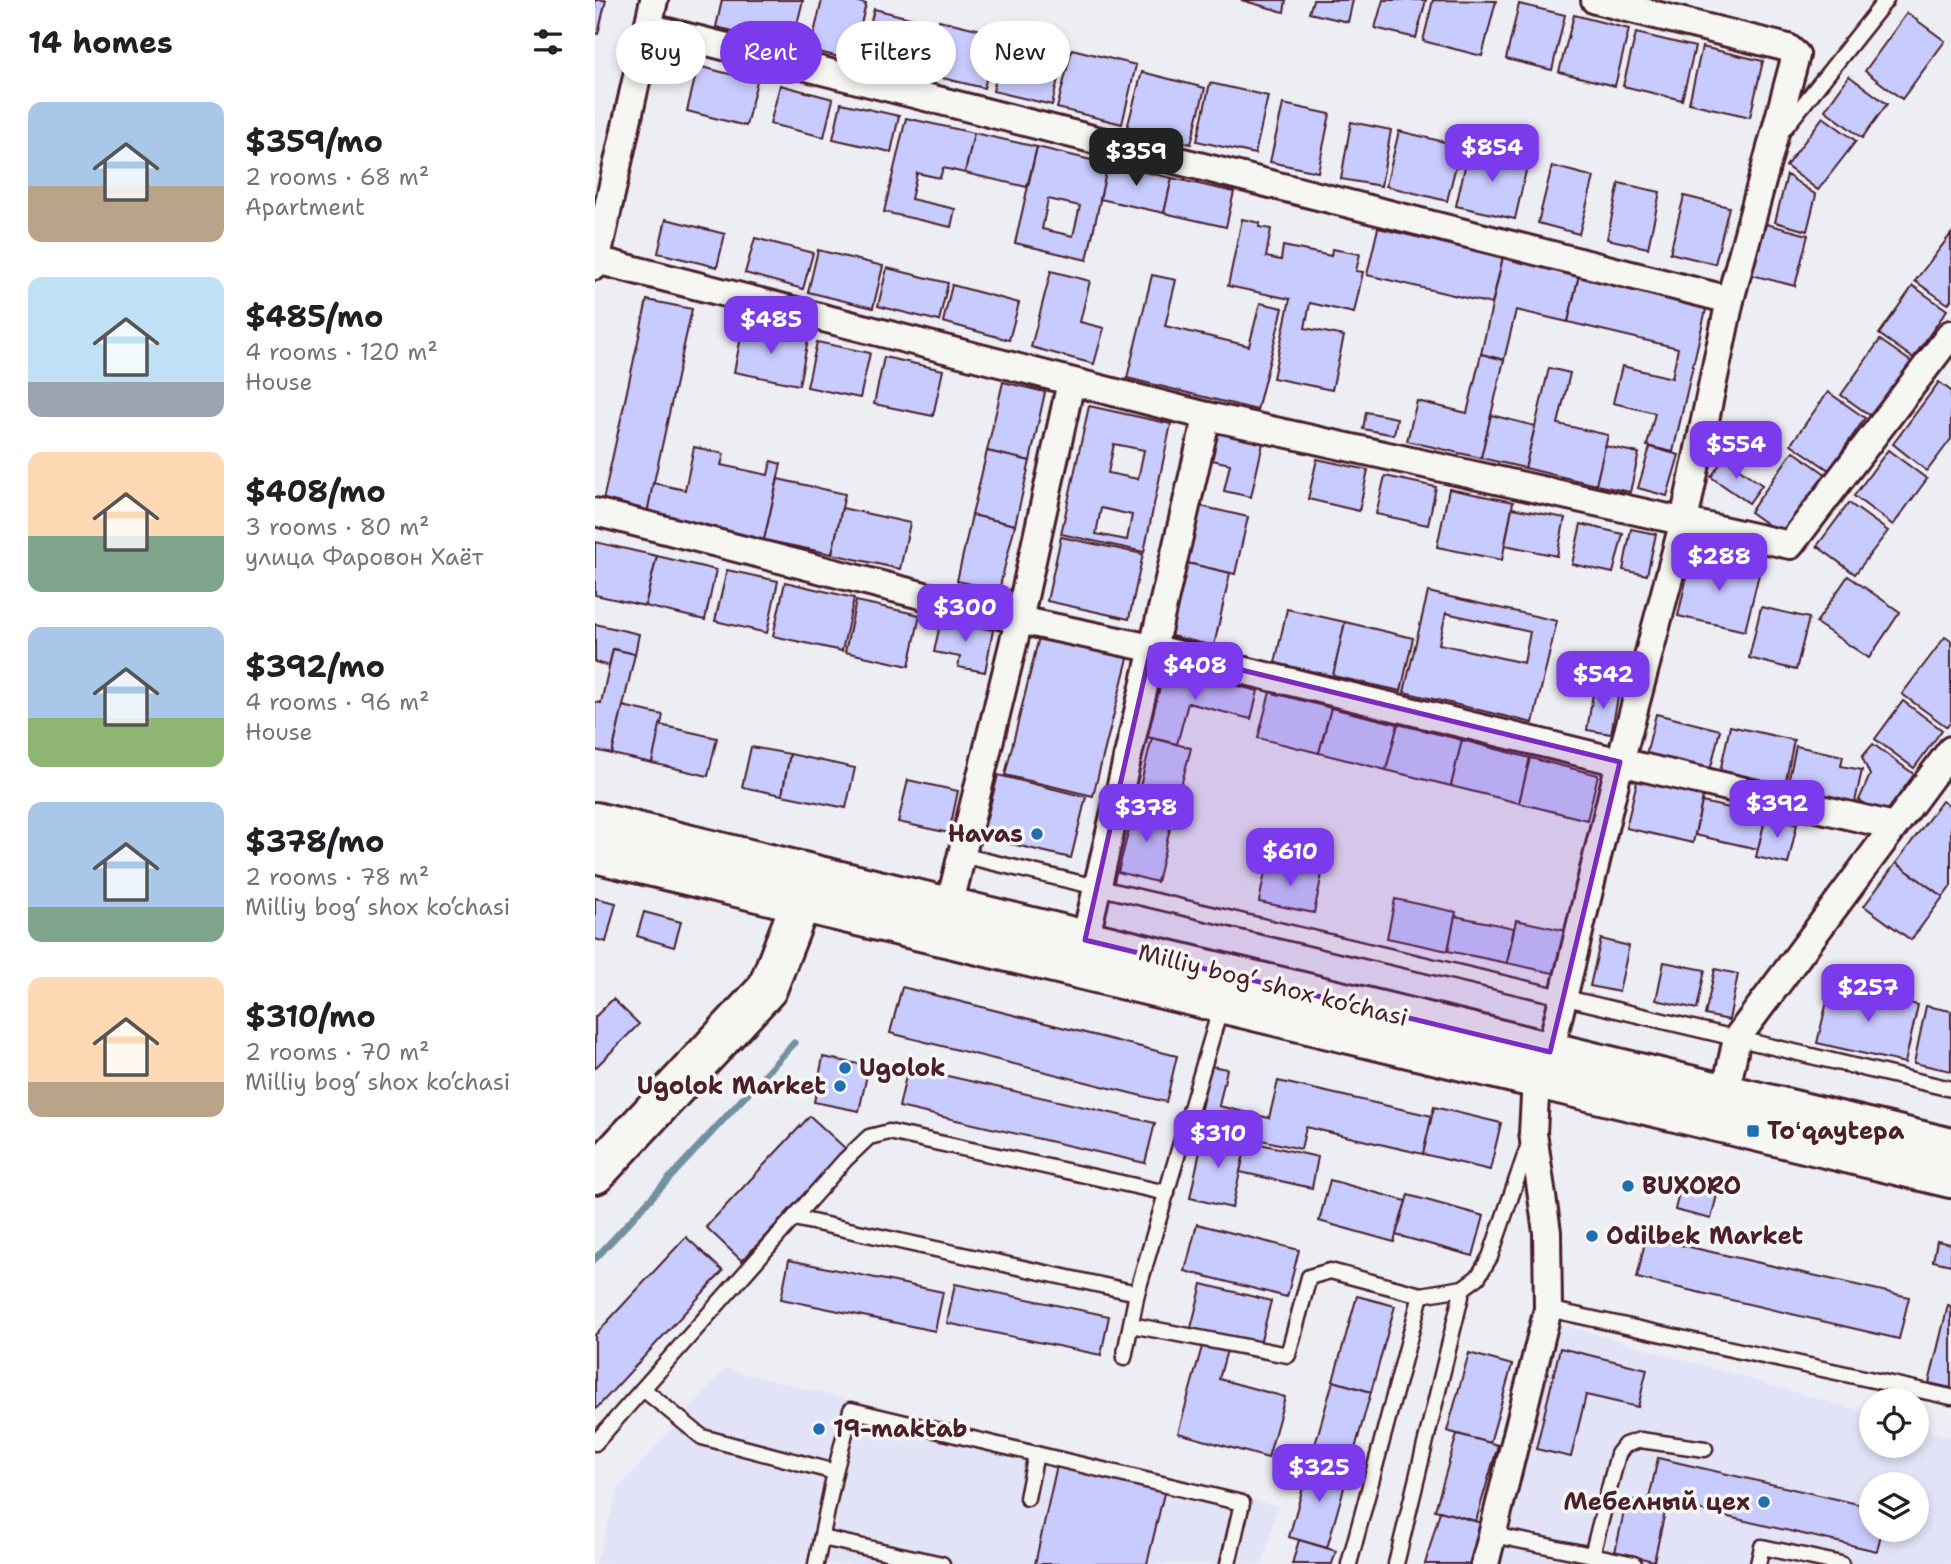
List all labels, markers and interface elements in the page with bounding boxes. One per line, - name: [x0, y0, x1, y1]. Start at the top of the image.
- chip: Buy: [616, 21, 706, 84]
- chip: Rent: [720, 21, 822, 84]
- chip: Filters: [836, 21, 956, 84]
- chip: New: [970, 21, 1070, 84]
- text: 14 homes: [28, 22, 173, 63]
- icon: filters: [529, 23, 567, 61]
- text: $359/mo: [245, 121, 383, 162]
- pin: $854: [1451, 124, 1533, 184]
- pin: $359: [1095, 128, 1177, 188]
- icon: home: [84, 130, 168, 214]
- text: $854: [1461, 132, 1523, 162]
- text: $359: [1105, 136, 1167, 166]
- text: 2 rooms · 68 m²: [245, 162, 429, 192]
- text: Apartment: [245, 192, 365, 222]
- text: $485/mo: [245, 296, 384, 337]
- pin: $485: [730, 296, 812, 356]
- text: $485: [740, 304, 802, 334]
- icon: home: [84, 305, 168, 389]
- text: 4 rooms · 120 m²: [245, 337, 438, 367]
- text: House: [245, 367, 313, 397]
- pin: $554: [1695, 421, 1777, 481]
- text: $554: [1706, 429, 1766, 459]
- text: $408/mo: [245, 471, 386, 512]
- icon: home: [84, 480, 168, 564]
- text: 3 rooms · 80 m²: [245, 512, 430, 542]
- pin: $288: [1678, 534, 1760, 593]
- text: $288: [1687, 541, 1751, 571]
- text: улица Фаровон Хаёт: [245, 542, 483, 572]
- pin: $300: [924, 584, 1006, 644]
- text: $300: [933, 592, 997, 622]
- pin: $408: [1154, 642, 1236, 702]
- text: $392/mo: [245, 646, 385, 687]
- text: $408: [1163, 650, 1227, 680]
- pin: $542: [1562, 652, 1644, 711]
- icon: home: [84, 655, 168, 739]
- text: $542: [1572, 659, 1634, 689]
- text: 4 rooms · 96 m²: [245, 687, 430, 717]
- text: House: [245, 717, 313, 747]
- pin: $392: [1736, 780, 1818, 840]
- pin: $378: [1105, 784, 1187, 844]
- text: $392: [1746, 788, 1808, 818]
- text: $378: [1115, 792, 1177, 822]
- place label: Havas: [948, 818, 1023, 850]
- text: $378/mo: [245, 821, 384, 862]
- marker: Havas: [1029, 826, 1045, 842]
- pin: $610: [1249, 828, 1331, 888]
- icon: home: [84, 830, 168, 914]
- text: $610: [1262, 836, 1318, 866]
- text: 2 rooms · 78 m²: [245, 862, 429, 892]
- text: Milliy bog‘ shox ko‘chasi: [245, 892, 510, 922]
- street label: Milliy bog‘ shox ko‘chasi: [1135, 936, 1411, 1034]
- pin: $257: [1827, 964, 1909, 1024]
- text: $257: [1837, 972, 1899, 1002]
- text: $310/mo: [245, 996, 376, 1037]
- icon: home: [84, 1005, 168, 1089]
- text: 2 rooms · 70 m²: [245, 1037, 430, 1067]
- place label: Ugolok: [859, 1052, 946, 1084]
- marker: Ugolok: [837, 1060, 853, 1076]
- text: Milliy bog‘ shox ko‘chasi: [245, 1067, 510, 1097]
- place label: Ugolok Market: [637, 1070, 826, 1102]
- marker: Ugolok Market: [832, 1078, 848, 1094]
- pin: $310: [1177, 1110, 1259, 1170]
- place label: Toʻqaytepa: [1767, 1115, 1905, 1147]
- text: $310: [1190, 1118, 1246, 1148]
- marker: Toʻqaytepa: [1745, 1123, 1761, 1139]
- place label: BUXORO: [1642, 1170, 1741, 1202]
- marker: BUXORO: [1620, 1178, 1636, 1194]
- place label: Odilbek Market: [1606, 1220, 1804, 1252]
- marker: Odilbek Market: [1584, 1228, 1600, 1244]
- map controls: [1859, 1388, 1929, 1542]
- button: locate: [1859, 1388, 1929, 1458]
- place label: 19-maktab: [833, 1413, 968, 1445]
- marker: 19-maktab: [811, 1421, 827, 1437]
- pin: $325: [1278, 1444, 1360, 1504]
- text: $325: [1288, 1452, 1350, 1482]
- button: layers: [1859, 1472, 1929, 1542]
- place label: Мебелный цех: [1563, 1486, 1750, 1518]
- marker: Мебелный цех: [1756, 1494, 1772, 1510]

